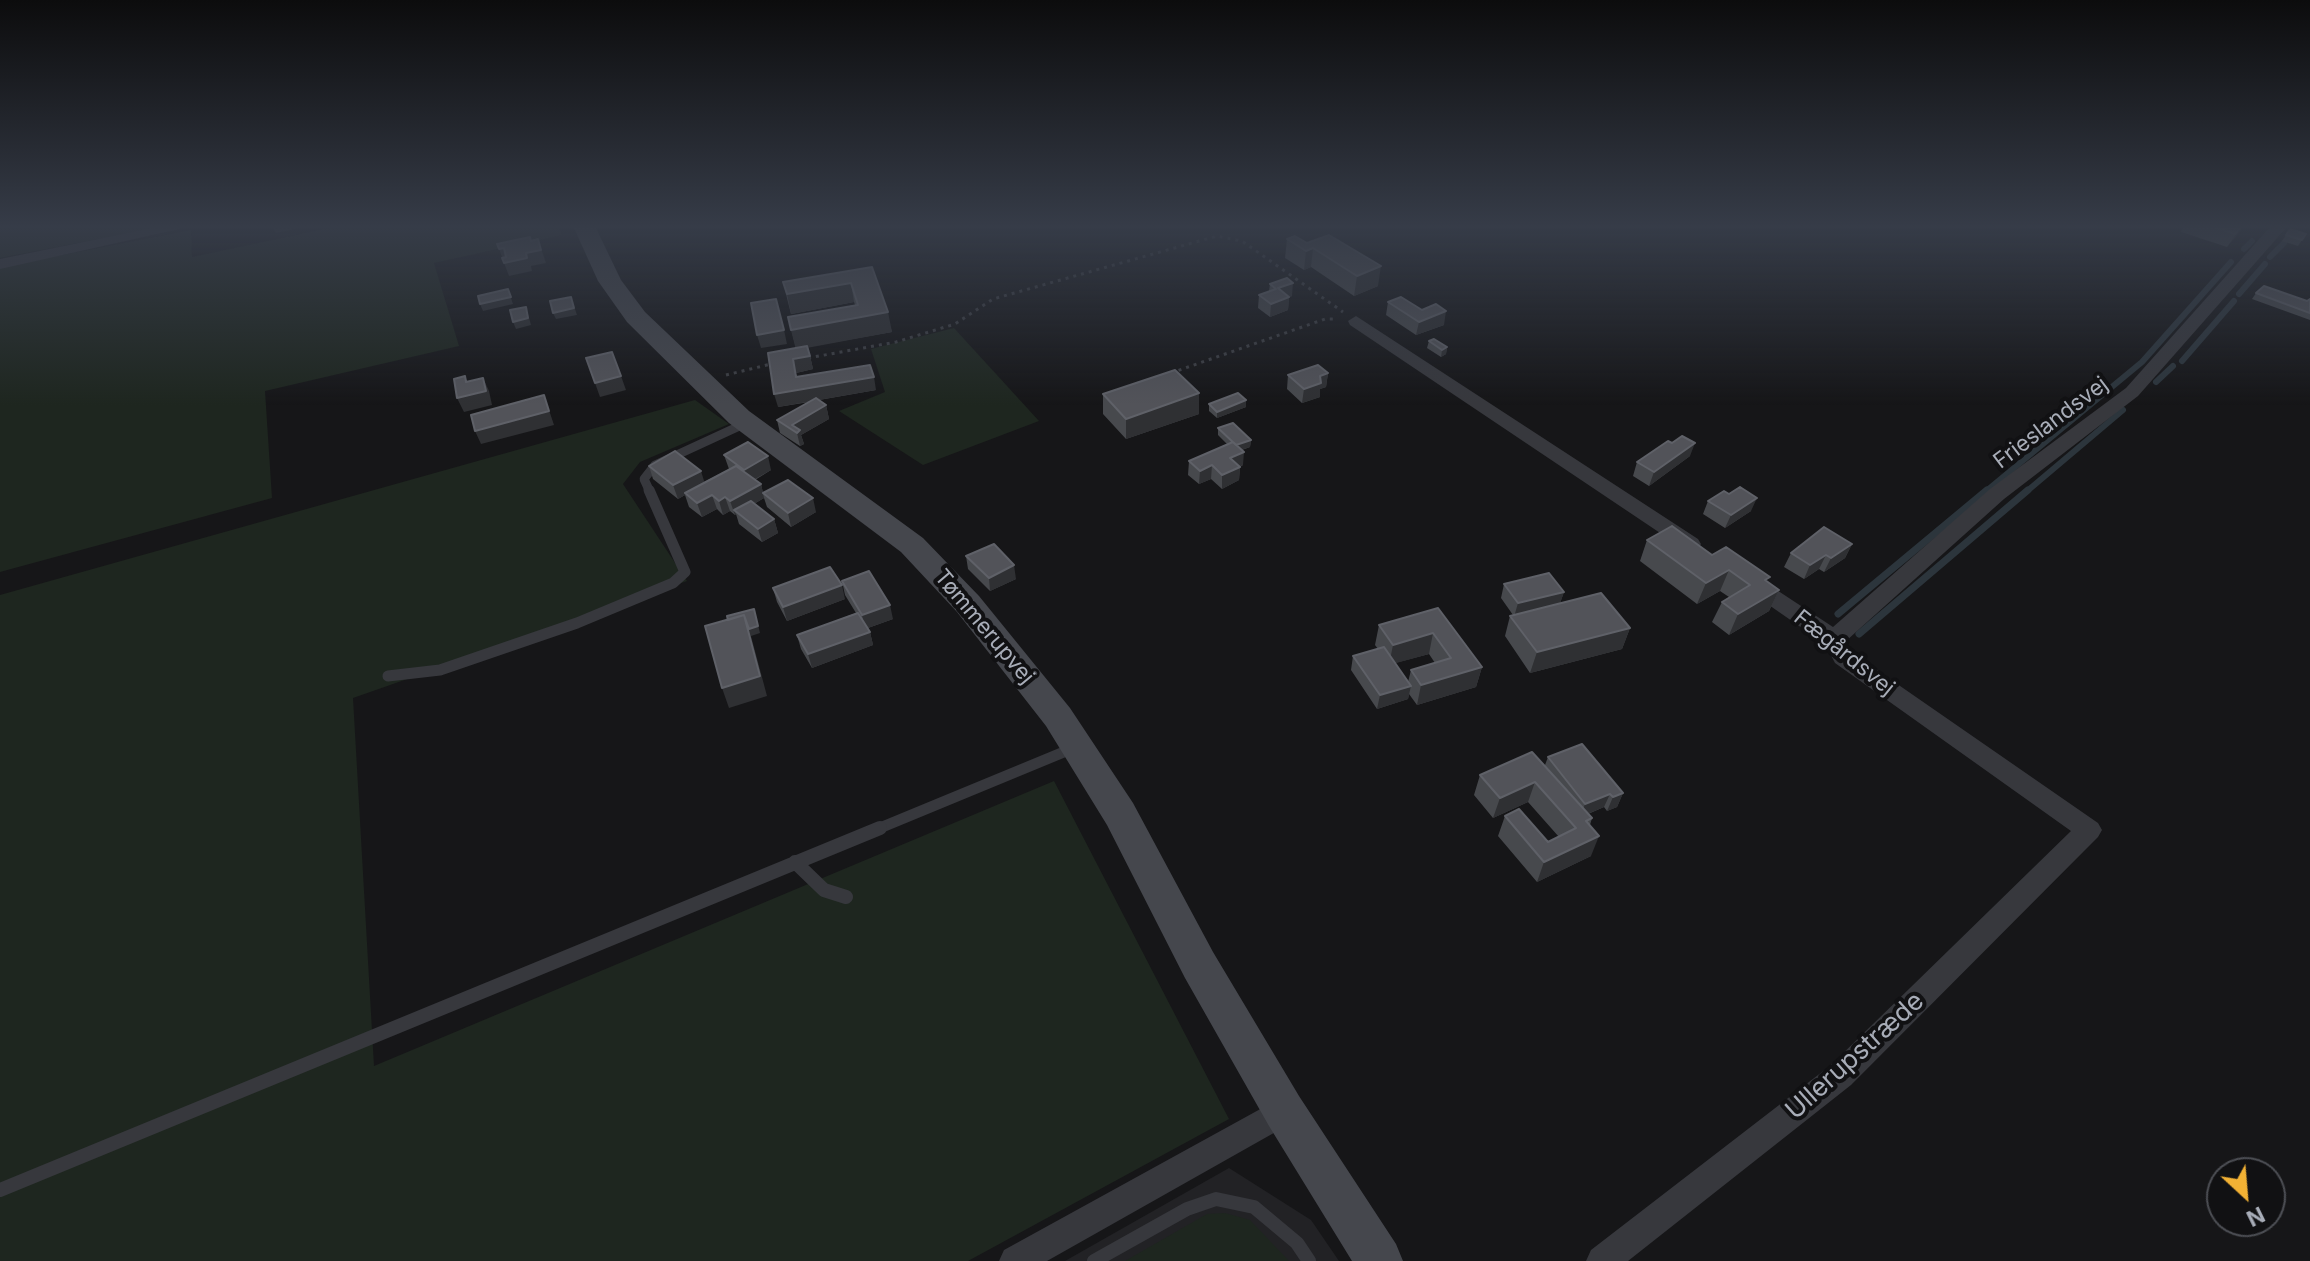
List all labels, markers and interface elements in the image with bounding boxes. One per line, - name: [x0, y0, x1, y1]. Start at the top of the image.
- street label: Frieslandsvej: [1989, 371, 2113, 475]
- street label: Tømmerupvej: [928, 564, 1040, 690]
- street label: Fægårdsvej: [1788, 604, 1900, 702]
- street label: Ullerupstræde: [1779, 986, 1931, 1126]
- north arrow: [2206, 1157, 2286, 1237]
- text: N: [2242, 1201, 2269, 1232]

